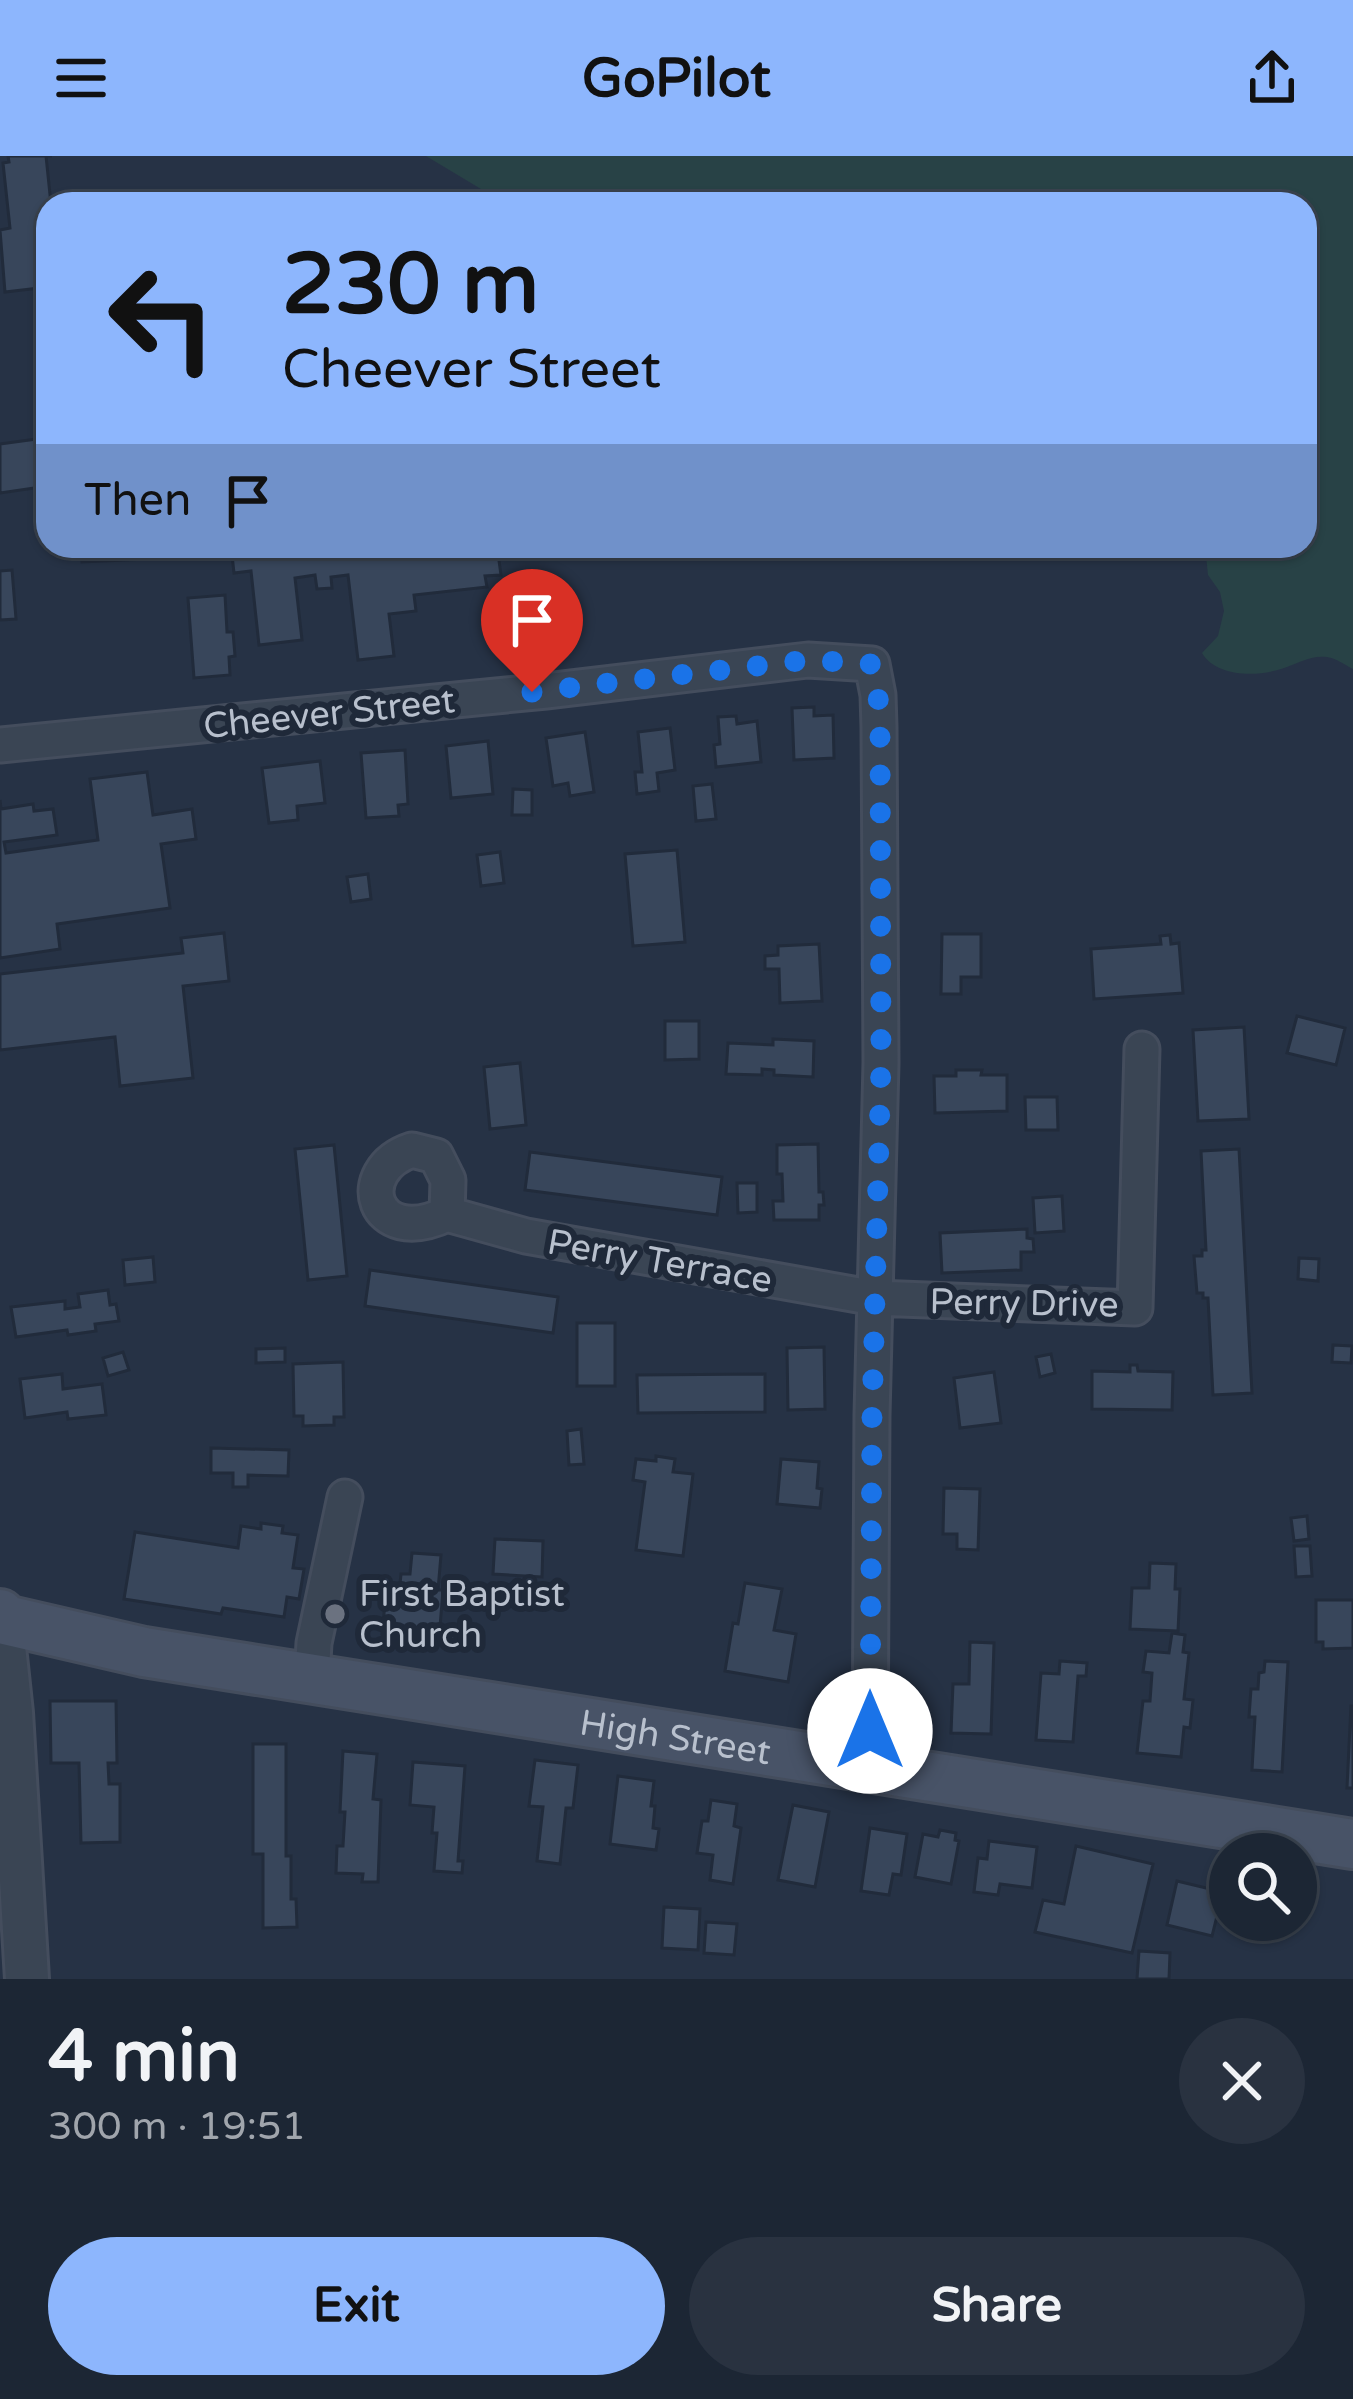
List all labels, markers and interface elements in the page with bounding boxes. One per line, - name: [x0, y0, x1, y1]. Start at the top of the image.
- icon: menu: [48, 45, 114, 111]
- icon: share: [1239, 45, 1305, 111]
- text: GoPilot: [582, 46, 771, 111]
- text: 230 m: [282, 235, 539, 336]
- icon: left: [84, 240, 240, 396]
- text: Cheever Street: [282, 337, 661, 402]
- icon: arrive: [215, 468, 281, 534]
- text: Then: [84, 474, 191, 528]
- pin: [481, 569, 583, 692]
- icon: arrive: [499, 587, 565, 653]
- street label: Cheever Street: [201, 679, 457, 748]
- street label: Perry Terrace: [544, 1221, 776, 1302]
- street label: Perry Drive: [929, 1280, 1119, 1327]
- place label: First Baptist Church: [359, 1573, 565, 1657]
- marker: First Baptist Church: [322, 1601, 348, 1627]
- position arrow: [807, 1668, 933, 1794]
- street label: High Street: [577, 1702, 774, 1774]
- map controls: [1209, 1833, 1317, 1941]
- button: search: [1209, 1833, 1317, 1941]
- text: 4 min: [48, 2014, 240, 2101]
- button: close: [1179, 2018, 1305, 2144]
- text: 300 m · 19:51: [48, 2103, 306, 2150]
- button: Exit: [48, 2237, 665, 2375]
- button: Share: [689, 2237, 1305, 2375]

